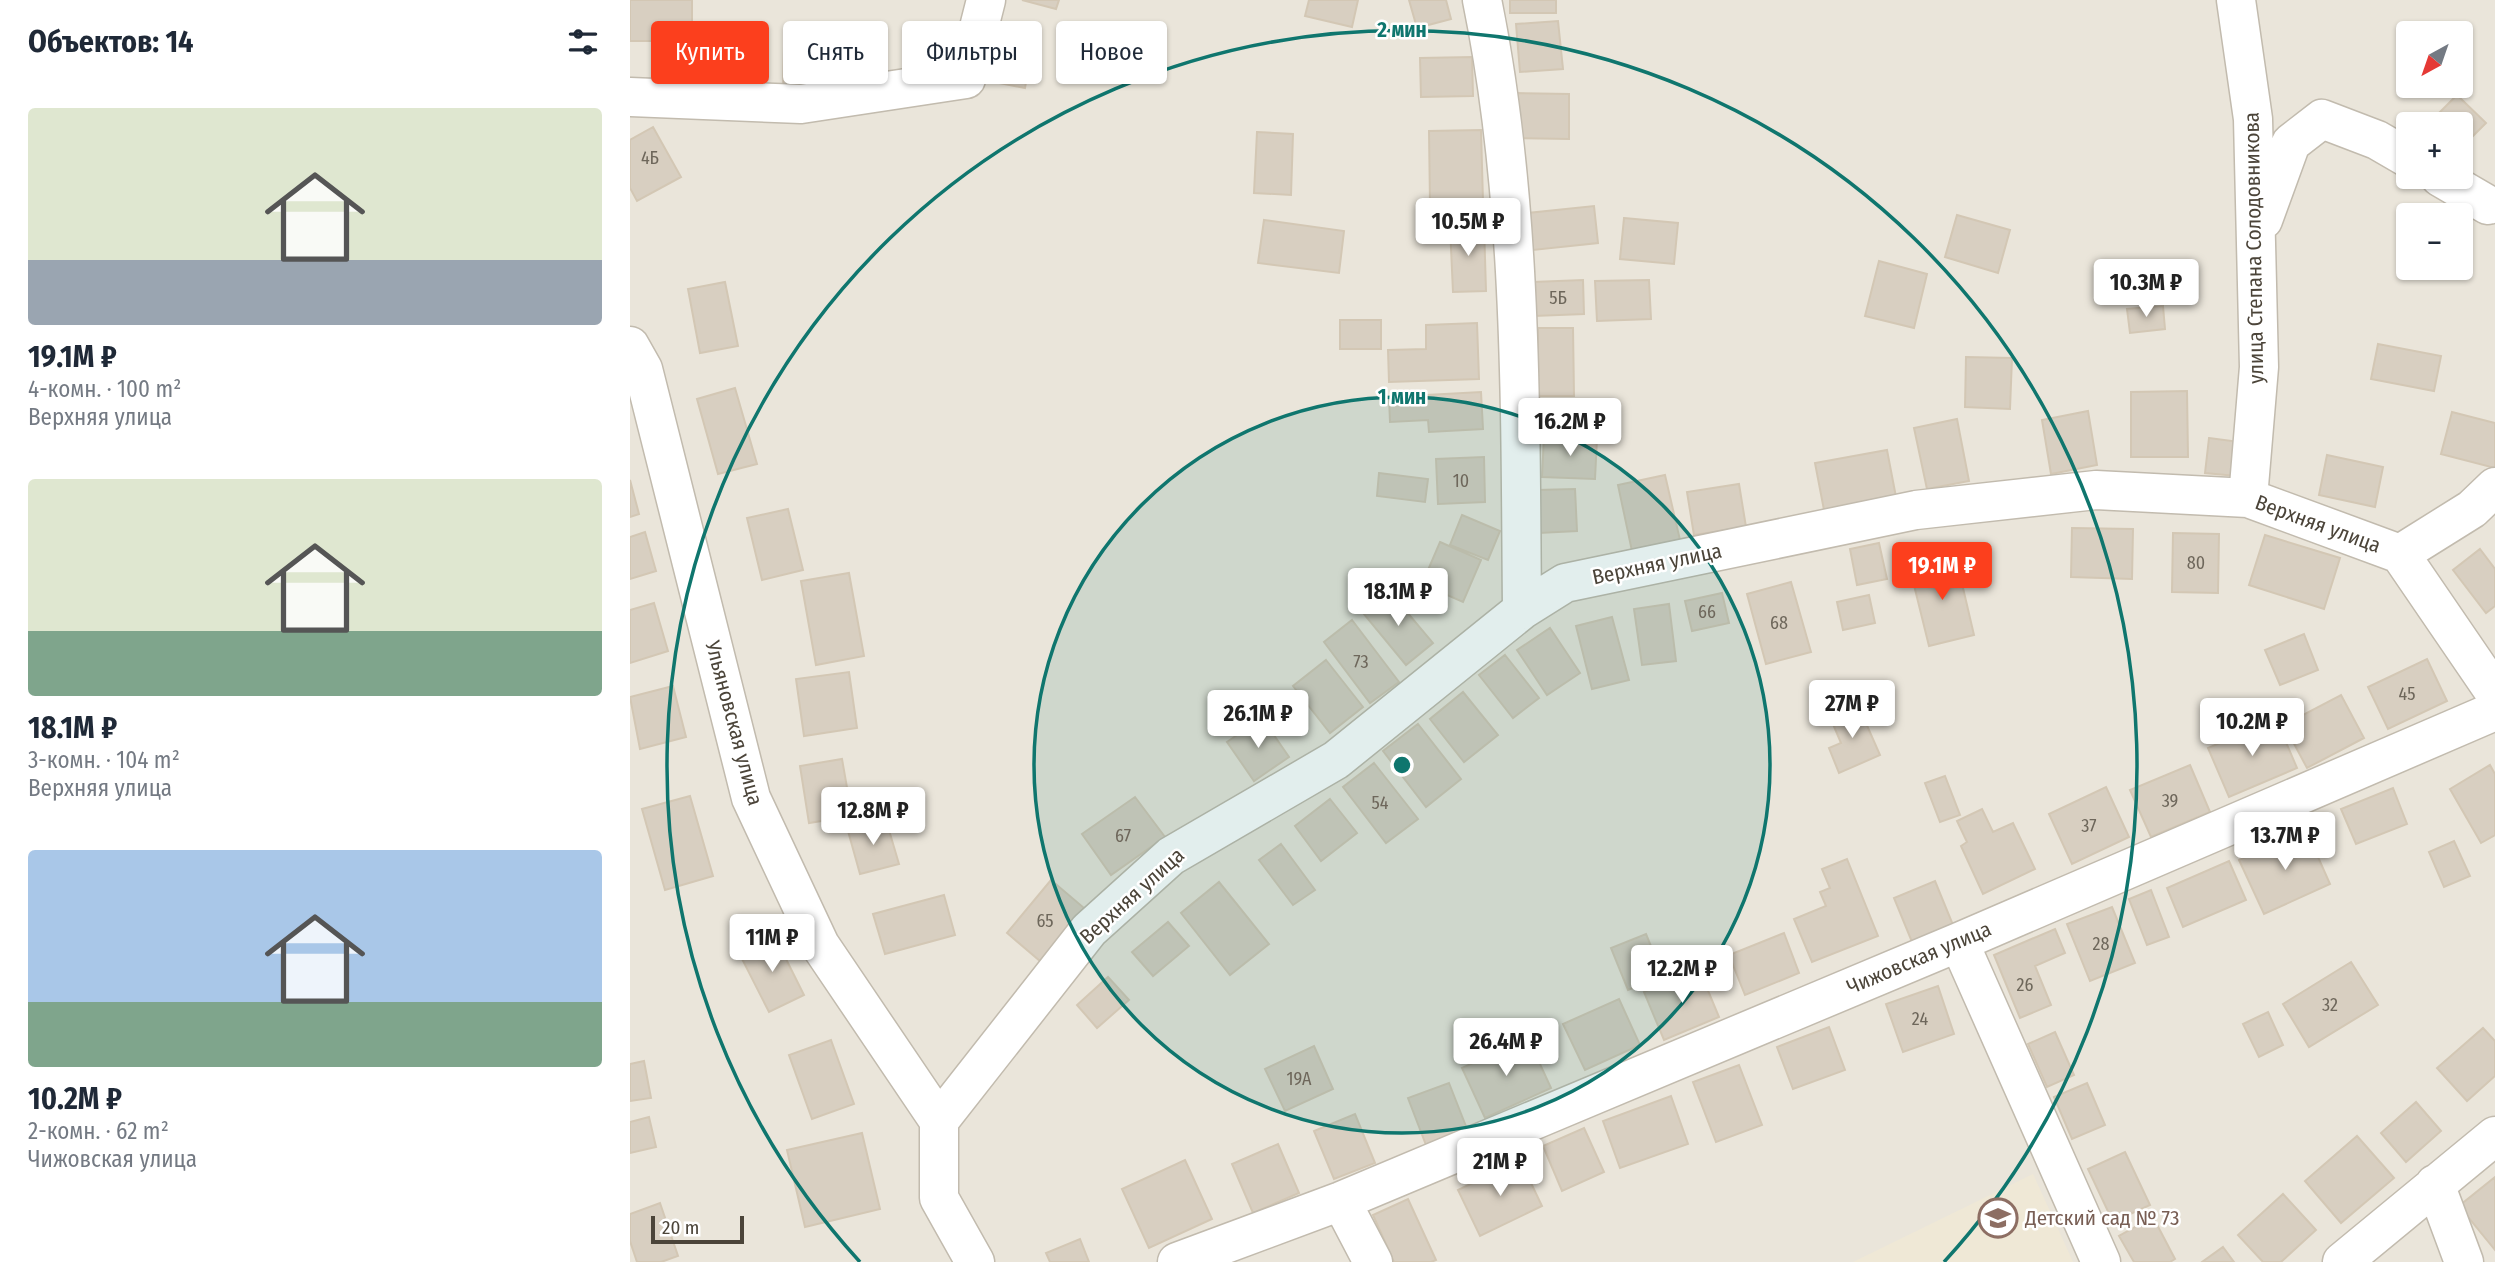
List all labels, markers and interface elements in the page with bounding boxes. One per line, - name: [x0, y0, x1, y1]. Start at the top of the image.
- text: 2 мин: [1376, 17, 1427, 43]
- chip: Купить: [651, 21, 769, 84]
- chip: Снять: [783, 21, 888, 84]
- chip: Фильтры: [902, 21, 1042, 84]
- chip: Новое: [1056, 21, 1167, 84]
- north arrow: [2396, 21, 2473, 98]
- map controls: [2396, 21, 2473, 280]
- icon: filters: [564, 23, 602, 61]
- text: Объектов: 14: [28, 24, 194, 60]
- street label: улица Степана Солодовникова: [2239, 112, 2269, 384]
- button: +: [2396, 112, 2473, 189]
- house number: 4Б: [641, 147, 659, 169]
- icon: home: [252, 154, 378, 280]
- pin: 10.5M ₽: [1403, 198, 1533, 258]
- button: −: [2396, 203, 2473, 280]
- text: 10.5M ₽: [1432, 207, 1504, 235]
- pin: 10.3M ₽: [2081, 260, 2211, 319]
- text: 10.3M ₽: [2110, 268, 2182, 296]
- house number: 5Б: [1549, 287, 1567, 309]
- text: 19.1M ₽: [28, 339, 117, 375]
- text: 4-комн. · 100 m²: [28, 375, 181, 403]
- text: 1 мин: [1378, 384, 1426, 410]
- pin: 16.2M ₽: [1505, 398, 1635, 458]
- text: Верхняя улица: [28, 403, 172, 431]
- text: 16.2M ₽: [1534, 407, 1606, 435]
- house number: 10: [1453, 470, 1469, 492]
- street label: Верхняя улица: [2252, 489, 2384, 559]
- icon: home: [252, 525, 378, 651]
- street label: Верхняя улица: [1590, 538, 1724, 590]
- pin: 19.1M ₽: [1877, 542, 2007, 602]
- text: 19.1M ₽: [1908, 551, 1976, 579]
- house number: 80: [2187, 552, 2205, 574]
- pin: 18.1M ₽: [1333, 568, 1463, 628]
- text: 18.1M ₽: [1364, 577, 1432, 605]
- house number: 66: [1698, 601, 1716, 623]
- house number: 68: [1770, 612, 1788, 634]
- street label: Ульяновская улица: [699, 637, 769, 808]
- house number: 73: [1353, 651, 1369, 673]
- pin: 27M ₽: [1803, 680, 1901, 740]
- house number: 45: [2399, 683, 2415, 705]
- text: 27M ₽: [1825, 689, 1879, 717]
- pin: 26.1M ₽: [1193, 690, 1323, 750]
- pin: 10.2M ₽: [2187, 698, 2317, 758]
- text: 26.1M ₽: [1223, 699, 1293, 727]
- text: 10.2M ₽: [2216, 707, 2288, 735]
- text: 18.1M ₽: [28, 710, 117, 746]
- text: 3-комн. · 104 m²: [28, 746, 180, 774]
- centre of rings: [1390, 753, 1414, 777]
- text: Верхняя улица: [28, 774, 172, 802]
- pin: 12.8M ₽: [808, 788, 938, 847]
- house number: 39: [2162, 790, 2178, 812]
- house number: 54: [1372, 792, 1389, 814]
- text: 12.8M ₽: [837, 796, 909, 824]
- pin: 13.7M ₽: [2220, 812, 2350, 872]
- house number: 37: [2081, 815, 2097, 837]
- text: 13.7M ₽: [2250, 821, 2320, 849]
- house number: 67: [1115, 825, 1131, 847]
- street label: Верхняя улица: [1074, 842, 1190, 950]
- icon: home: [252, 896, 378, 1022]
- house number: 65: [1036, 910, 1054, 932]
- pin: 11M ₽: [723, 914, 821, 974]
- street label: Чижовская улица: [1843, 916, 1995, 1000]
- text: 11M ₽: [746, 923, 798, 951]
- house number: 28: [2093, 933, 2109, 955]
- pin: 12.2M ₽: [1617, 946, 1747, 1005]
- text: 12.2M ₽: [1647, 954, 1717, 982]
- house number: 26: [2017, 974, 2034, 996]
- house number: 32: [2322, 994, 2338, 1016]
- house number: 24: [1912, 1008, 1928, 1030]
- pin: 26.4M ₽: [1441, 1018, 1571, 1078]
- text: 26.4M ₽: [1469, 1027, 1543, 1055]
- house number: 19А: [1286, 1068, 1312, 1090]
- text: 10.2M ₽: [28, 1081, 122, 1117]
- text: 2-комн. · 62 m²: [28, 1117, 169, 1145]
- pin: 21M ₽: [1451, 1138, 1549, 1198]
- text: Чижовская улица: [28, 1145, 197, 1173]
- text: 21M ₽: [1473, 1147, 1527, 1175]
- school or university icon: Детский сад № 73: [1977, 1197, 2019, 1239]
- place label: Детский сад № 73: [2024, 1205, 2179, 1231]
- scale bar: [651, 1213, 744, 1245]
- text: 20 m: [662, 1216, 699, 1239]

